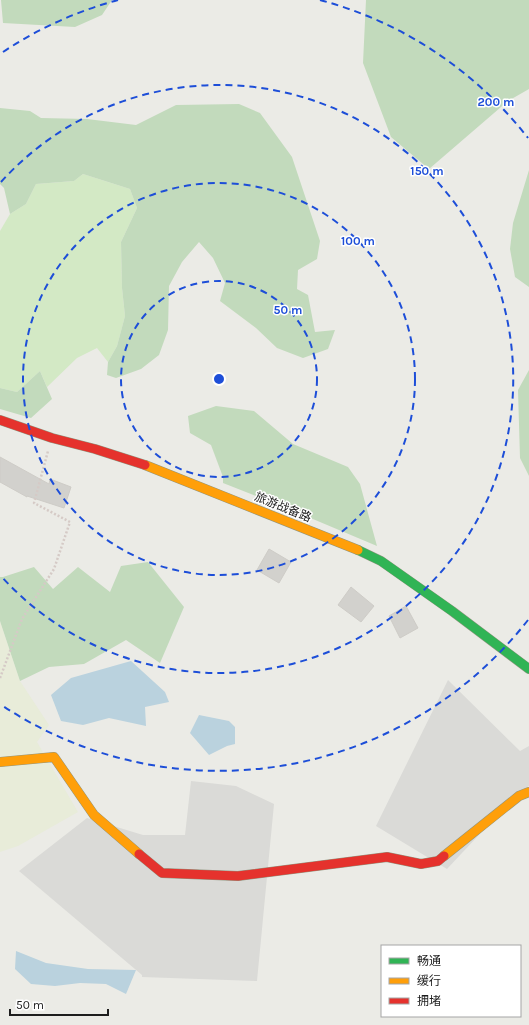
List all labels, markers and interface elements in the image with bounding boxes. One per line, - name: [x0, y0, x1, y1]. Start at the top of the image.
- text: 200 m: [478, 95, 514, 109]
- text: 150 m: [410, 164, 444, 178]
- text: 100 m: [341, 234, 375, 248]
- text: 50 m: [274, 303, 303, 317]
- centre of rings: [212, 372, 226, 386]
- street label: 旅游战备路: [253, 489, 313, 525]
- legend: [381, 945, 521, 1017]
- text: 畅通: [417, 954, 441, 968]
- text: 缓行: [417, 974, 441, 988]
- scale bar: [10, 991, 108, 1017]
- text: 拥堵: [417, 994, 441, 1008]
- text: 50 m: [16, 998, 44, 1012]

